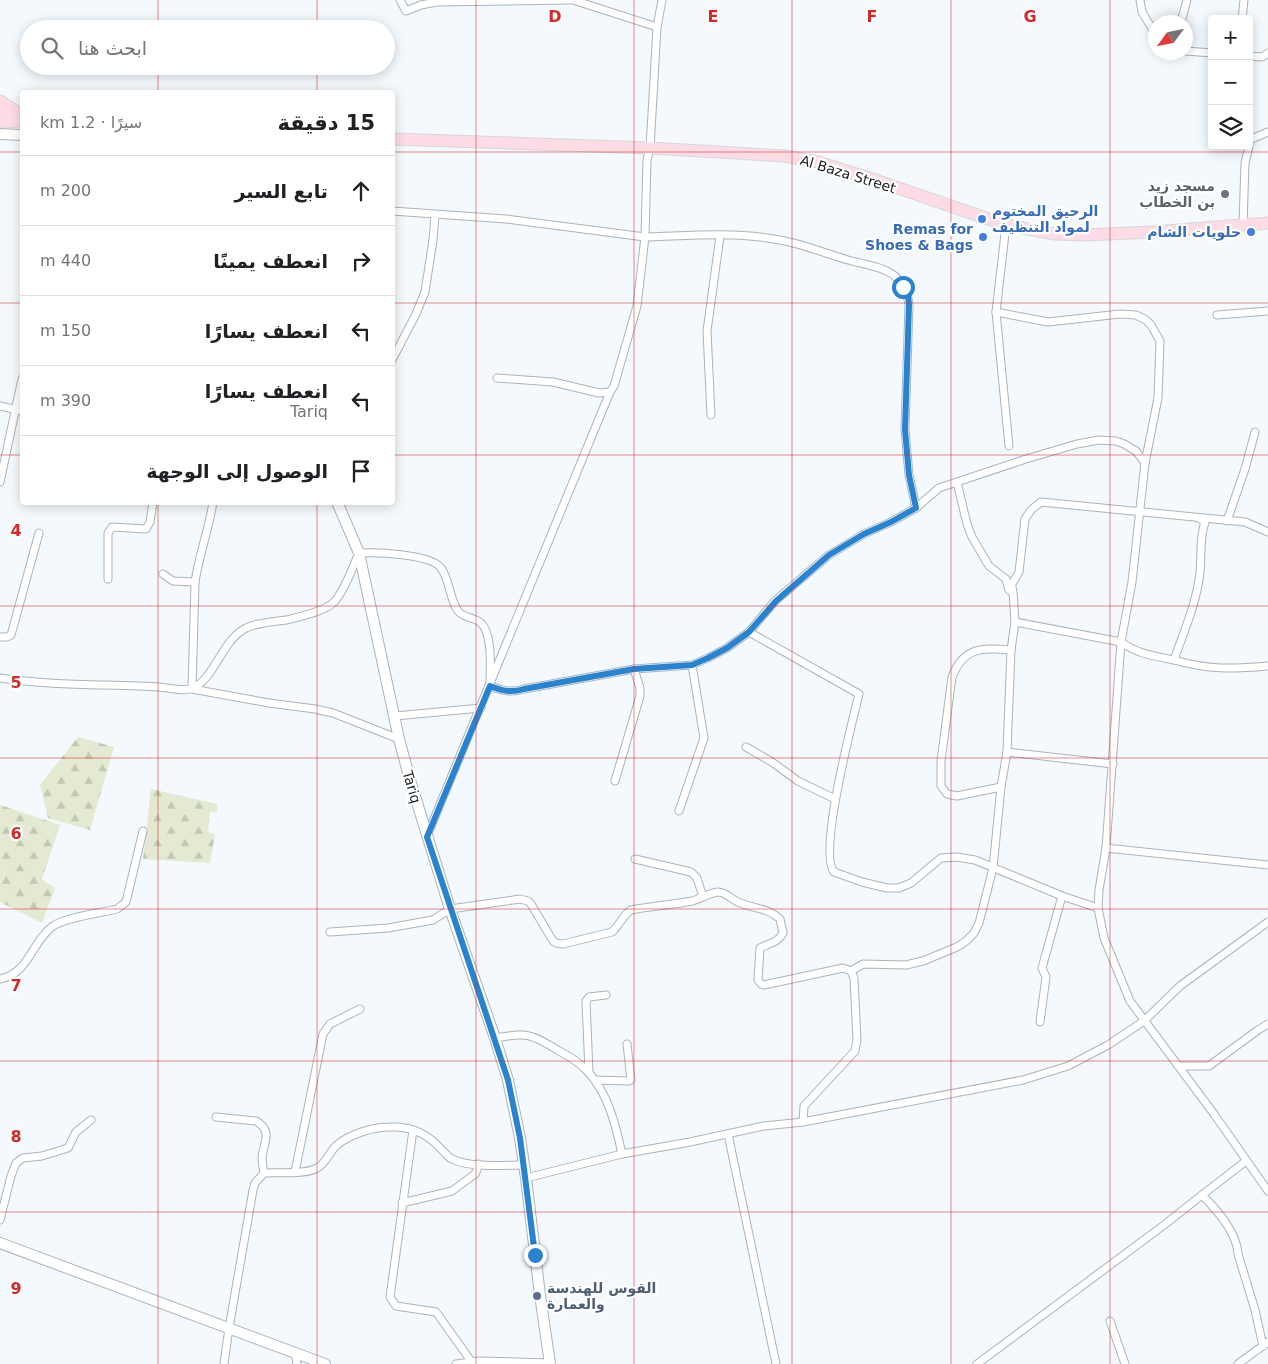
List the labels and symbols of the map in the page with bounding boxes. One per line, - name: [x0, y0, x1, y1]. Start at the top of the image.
- text: D: [548, 7, 562, 26]
- text: E: [708, 7, 718, 26]
- text: F: [867, 7, 877, 26]
- text: G: [1023, 7, 1037, 26]
- north arrow: [1148, 15, 1193, 60]
- street label: Al Baza Street: [798, 152, 898, 196]
- place label: مسجد زيد بن الخطاب: [1139, 178, 1215, 211]
- marker: مسجد زيد بن الخطاب: [1219, 188, 1231, 200]
- place label: الرحيق المختوم لمواد التنظيف: [992, 203, 1098, 236]
- marker: الرحيق المختوم لمواد التنظيف: [976, 213, 988, 225]
- place label: Remas for Shoes & Bags: [865, 221, 973, 253]
- place label: حلويات الشام: [1147, 224, 1241, 241]
- marker: حلويات الشام: [1245, 226, 1257, 238]
- marker: Remas for Shoes & Bags: [977, 231, 989, 243]
- route start: [892, 276, 915, 299]
- text: 4: [10, 521, 22, 540]
- text: 5: [10, 673, 22, 692]
- street label: Tariq: [399, 768, 424, 805]
- text: 6: [10, 824, 22, 843]
- text: 7: [10, 976, 22, 995]
- text: 8: [10, 1127, 22, 1146]
- route end: [524, 1244, 547, 1267]
- text: 9: [10, 1279, 22, 1298]
- place label: القوس للهندسة والعمارة: [547, 1280, 656, 1313]
- marker: القوس للهندسة والعمارة: [531, 1290, 543, 1302]

